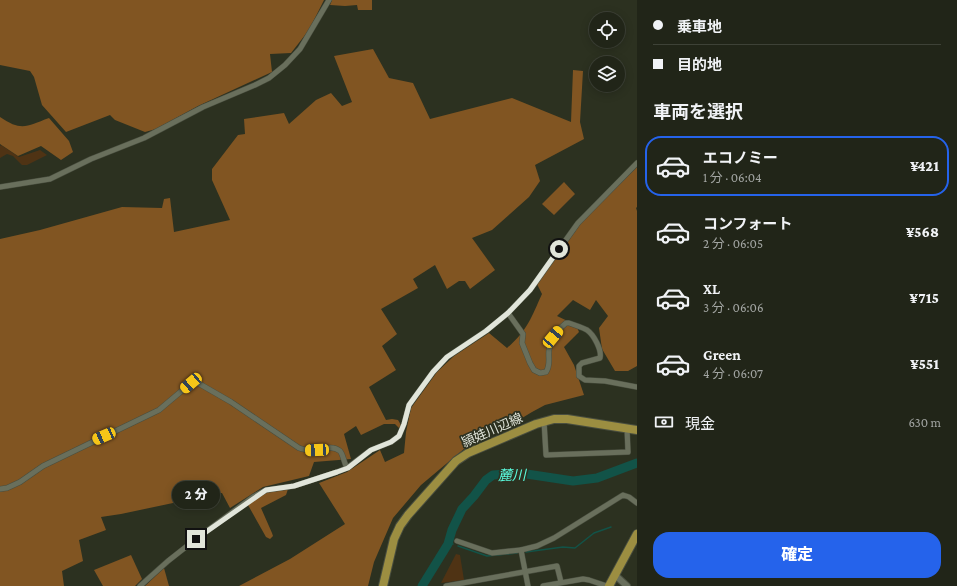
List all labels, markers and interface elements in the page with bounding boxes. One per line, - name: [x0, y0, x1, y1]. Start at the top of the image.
- map controls: [589, 12, 625, 92]
- button: locate: [589, 12, 625, 48]
- text: 乗車地: [677, 19, 722, 35]
- button: layers: [589, 56, 625, 92]
- text: 目的地: [677, 57, 722, 73]
- text: 車両を選択: [653, 102, 743, 122]
- icon: car: [655, 148, 691, 184]
- text: エコノミー: [703, 150, 778, 166]
- text: ¥421: [910, 158, 939, 174]
- text: 1 分 · 06:04: [703, 170, 762, 185]
- icon: car: [655, 214, 691, 250]
- text: コンフォート: [703, 216, 793, 232]
- text: ¥568: [906, 224, 939, 240]
- text: 2 分 · 06:05: [703, 236, 763, 251]
- route start: [550, 240, 568, 258]
- icon: car: [655, 280, 691, 316]
- text: XL: [703, 281, 720, 297]
- text: ¥715: [909, 290, 939, 306]
- text: 3 分 · 06:06: [703, 300, 763, 315]
- car: [541, 324, 565, 350]
- icon: car: [655, 346, 691, 382]
- text: Green: [703, 347, 741, 363]
- text: ¥551: [910, 356, 939, 372]
- text: 4 分 · 06:07: [703, 366, 763, 381]
- car: [178, 371, 204, 395]
- street label: 頴娃川辺線: [459, 410, 525, 450]
- icon: cash: [653, 411, 675, 433]
- text: 630 m: [908, 415, 941, 430]
- text: 現金: [685, 416, 715, 432]
- car: [91, 426, 117, 446]
- car: [305, 443, 329, 457]
- water label: 麓川: [498, 467, 528, 483]
- callout: 2 分: [172, 481, 220, 509]
- text: 2 分: [185, 487, 207, 502]
- route end: [187, 530, 205, 548]
- button: 確定: [653, 532, 941, 578]

